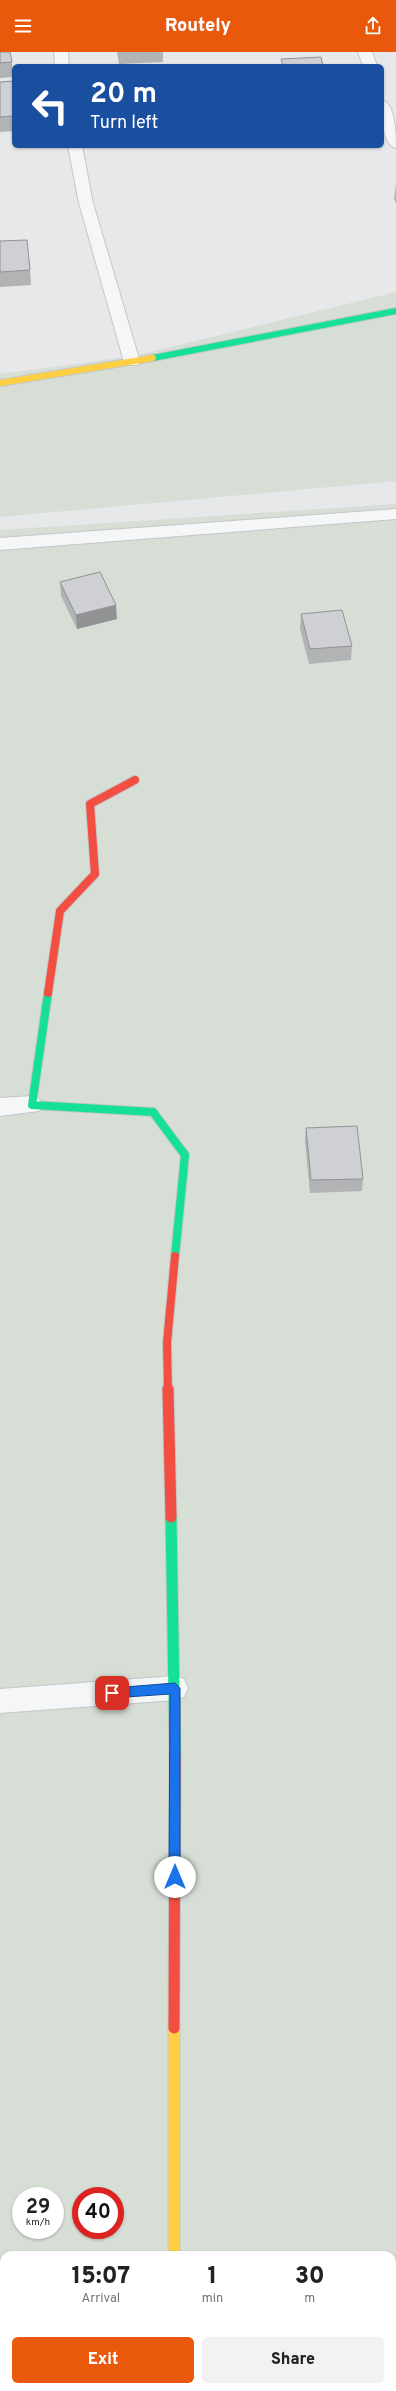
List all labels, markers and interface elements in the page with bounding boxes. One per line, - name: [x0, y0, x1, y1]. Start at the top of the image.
- icon: menu: [12, 15, 34, 37]
- text: Routely: [165, 15, 231, 38]
- icon: share: [362, 15, 384, 37]
- text: 20 m: [90, 77, 157, 113]
- icon: left: [24, 80, 76, 132]
- text: Turn left: [90, 112, 158, 135]
- pin: [95, 1676, 129, 1710]
- icon: arrive: [101, 1682, 123, 1704]
- position arrow: [154, 1856, 196, 1898]
- speed limit sign: 40: [72, 2187, 124, 2239]
- text: 29: [26, 2195, 50, 2221]
- text: km/h: [26, 2216, 50, 2229]
- text: 15:07: [71, 2262, 130, 2292]
- text: 1: [208, 2262, 217, 2292]
- text: 30: [295, 2262, 325, 2292]
- text: Arrival: [81, 2291, 120, 2307]
- text: min: [202, 2291, 223, 2307]
- text: m: [304, 2291, 315, 2307]
- button: Exit: [12, 2337, 194, 2383]
- button: Share: [202, 2337, 384, 2383]

